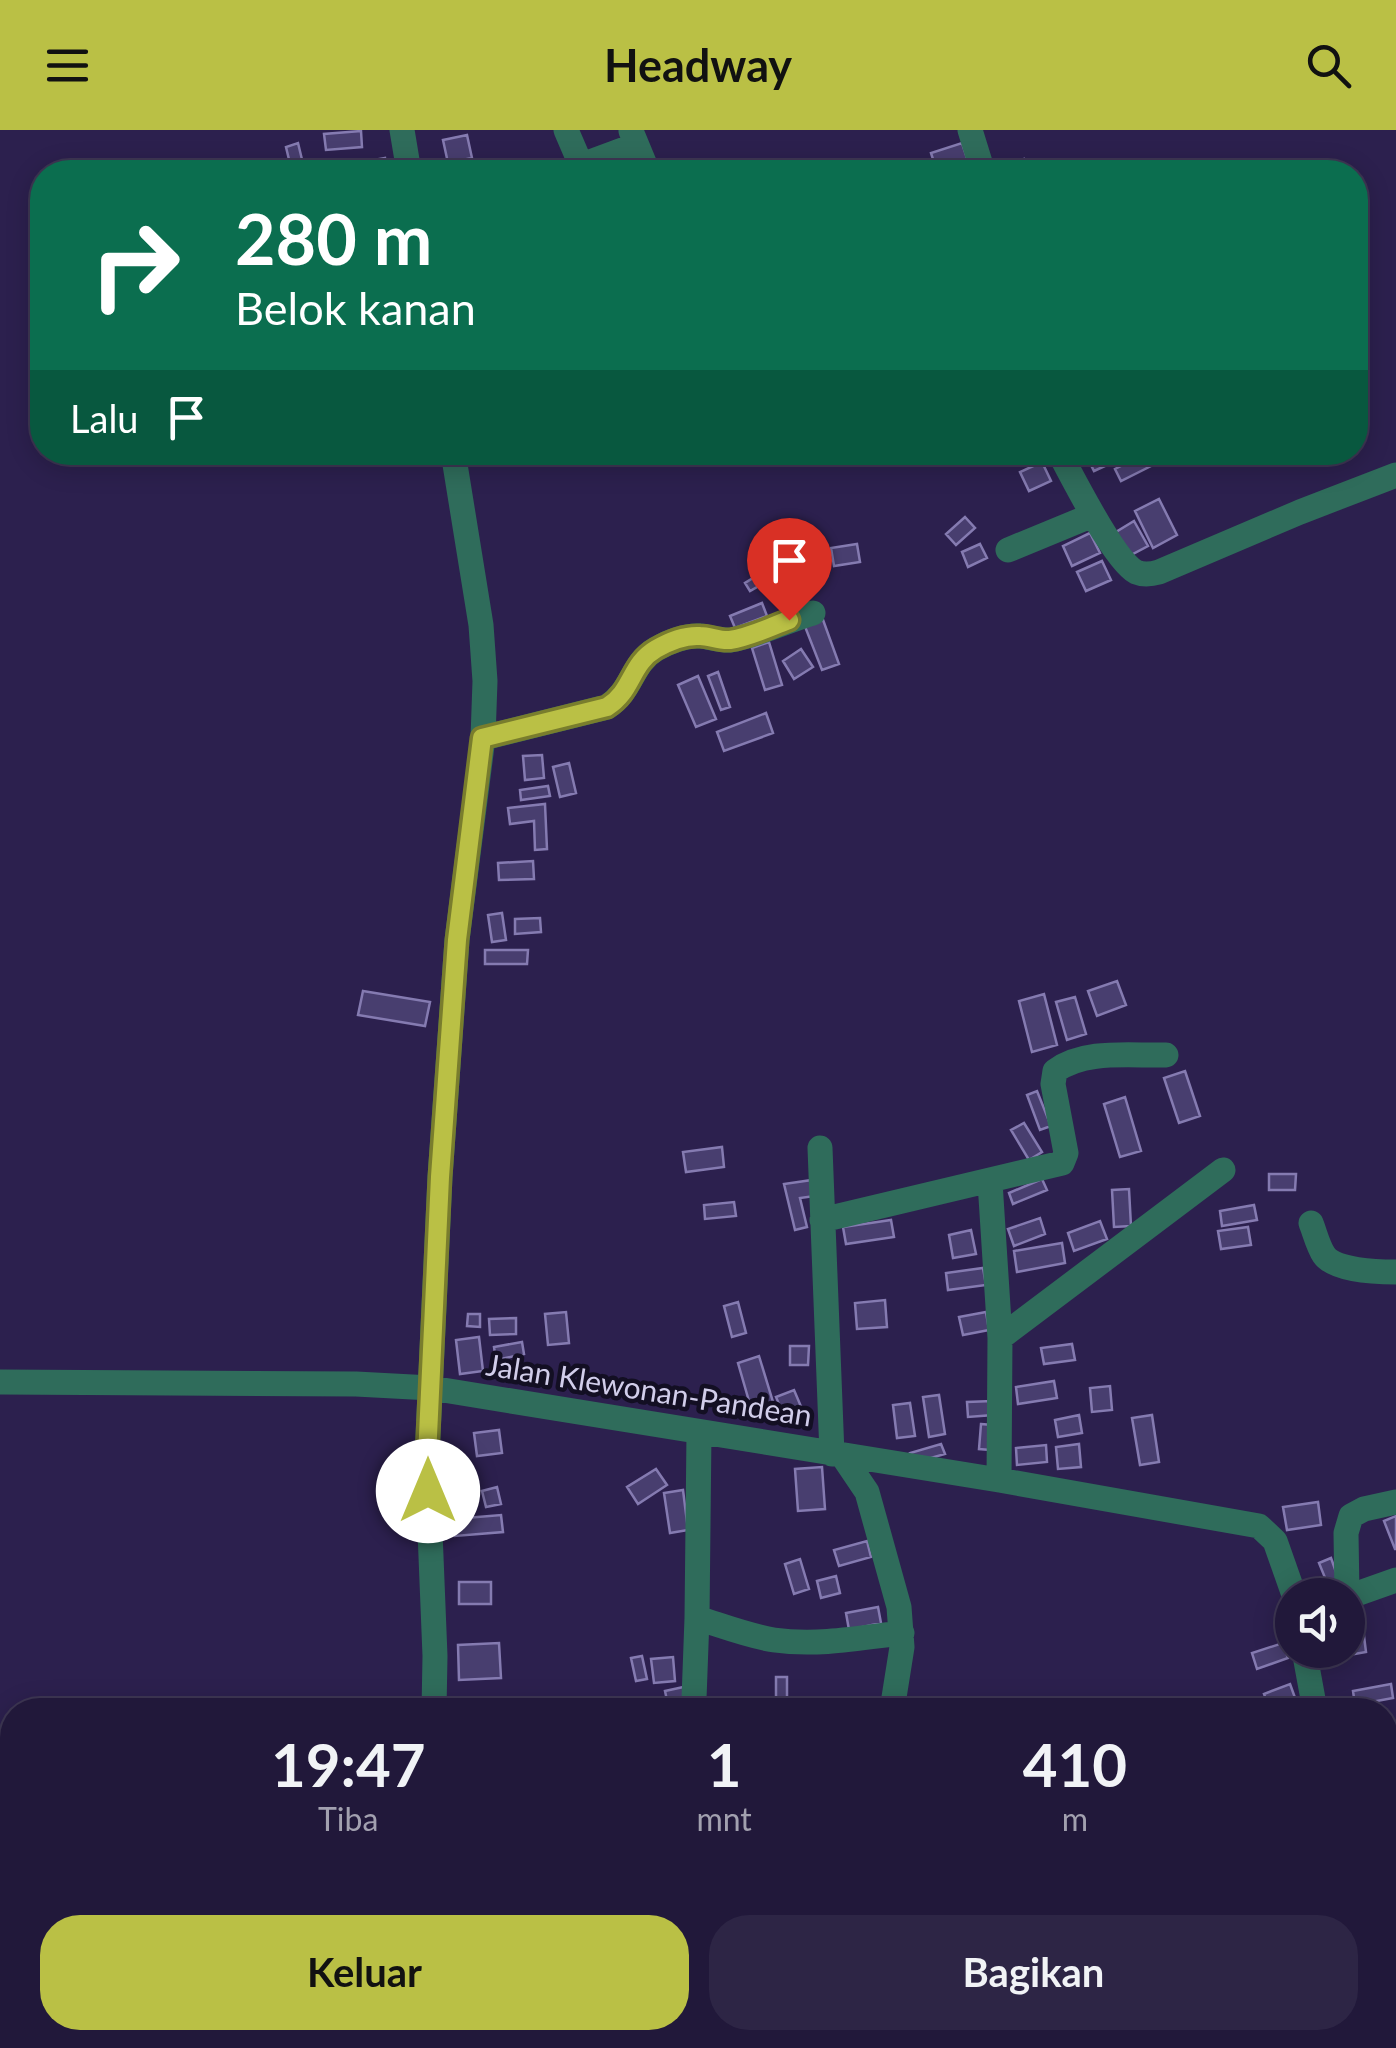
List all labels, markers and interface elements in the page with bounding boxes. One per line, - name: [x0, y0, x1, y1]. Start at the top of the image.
- icon: menu: [40, 38, 95, 93]
- text: Headway: [604, 38, 792, 92]
- icon: search: [1301, 38, 1356, 93]
- text: 280 m: [235, 196, 432, 280]
- icon: right: [70, 200, 200, 330]
- text: Belok kanan: [235, 281, 476, 335]
- icon: arrive: [159, 390, 214, 445]
- text: Lalu: [70, 395, 139, 441]
- pin: [747, 518, 832, 621]
- icon: arrive: [762, 533, 817, 588]
- street label: Jalan Klewonan-Pandean: [484, 1345, 815, 1433]
- position arrow: [376, 1439, 480, 1543]
- map controls: [1275, 1578, 1365, 1668]
- button: sound: [1275, 1578, 1365, 1668]
- text: 19:47: [271, 1728, 426, 1800]
- text: 1: [707, 1728, 742, 1800]
- text: 410: [1023, 1728, 1127, 1800]
- text: Tiba: [318, 1799, 378, 1838]
- text: mnt: [696, 1799, 752, 1838]
- text: m: [1062, 1799, 1088, 1838]
- button: Keluar: [40, 1915, 689, 2030]
- button: Bagikan: [709, 1915, 1358, 2030]

